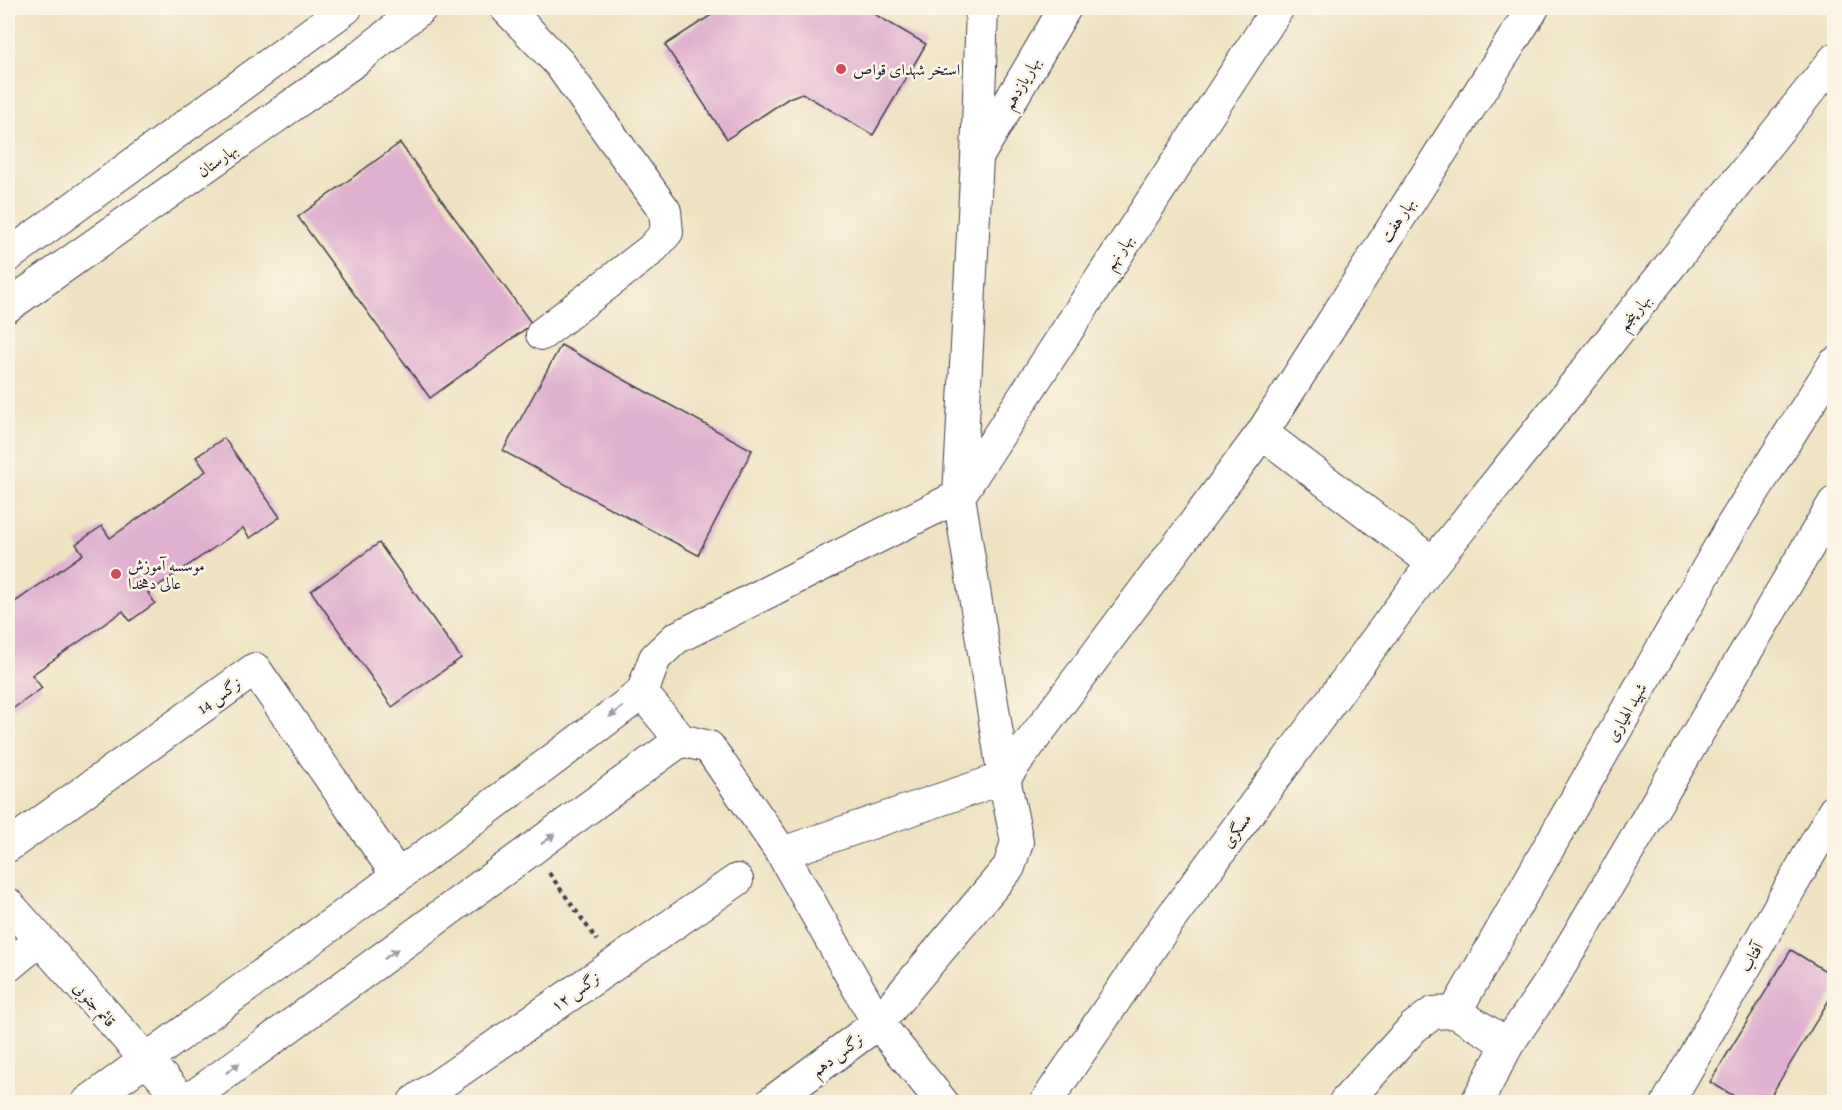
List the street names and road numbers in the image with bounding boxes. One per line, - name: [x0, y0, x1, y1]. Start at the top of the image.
- street label: بهار یازدهم: [998, 53, 1049, 116]
- street label: بهارستان: [193, 139, 242, 183]
- street label: بهار هفت: [1375, 194, 1420, 247]
- street label: بهار نهم: [1099, 230, 1142, 277]
- street label: بهار پنجم: [1613, 290, 1659, 338]
- street label: نرگس 14: [193, 672, 246, 719]
- street label: شهید الهیاری: [1601, 679, 1653, 746]
- street label: مسگری: [1217, 809, 1257, 852]
- street label: آفتاب: [1735, 937, 1770, 976]
- street label: نرگس ۱۲: [546, 967, 605, 1017]
- street label: قائم جنوبی: [66, 977, 121, 1034]
- street label: نرگس دهم: [807, 1028, 871, 1085]

